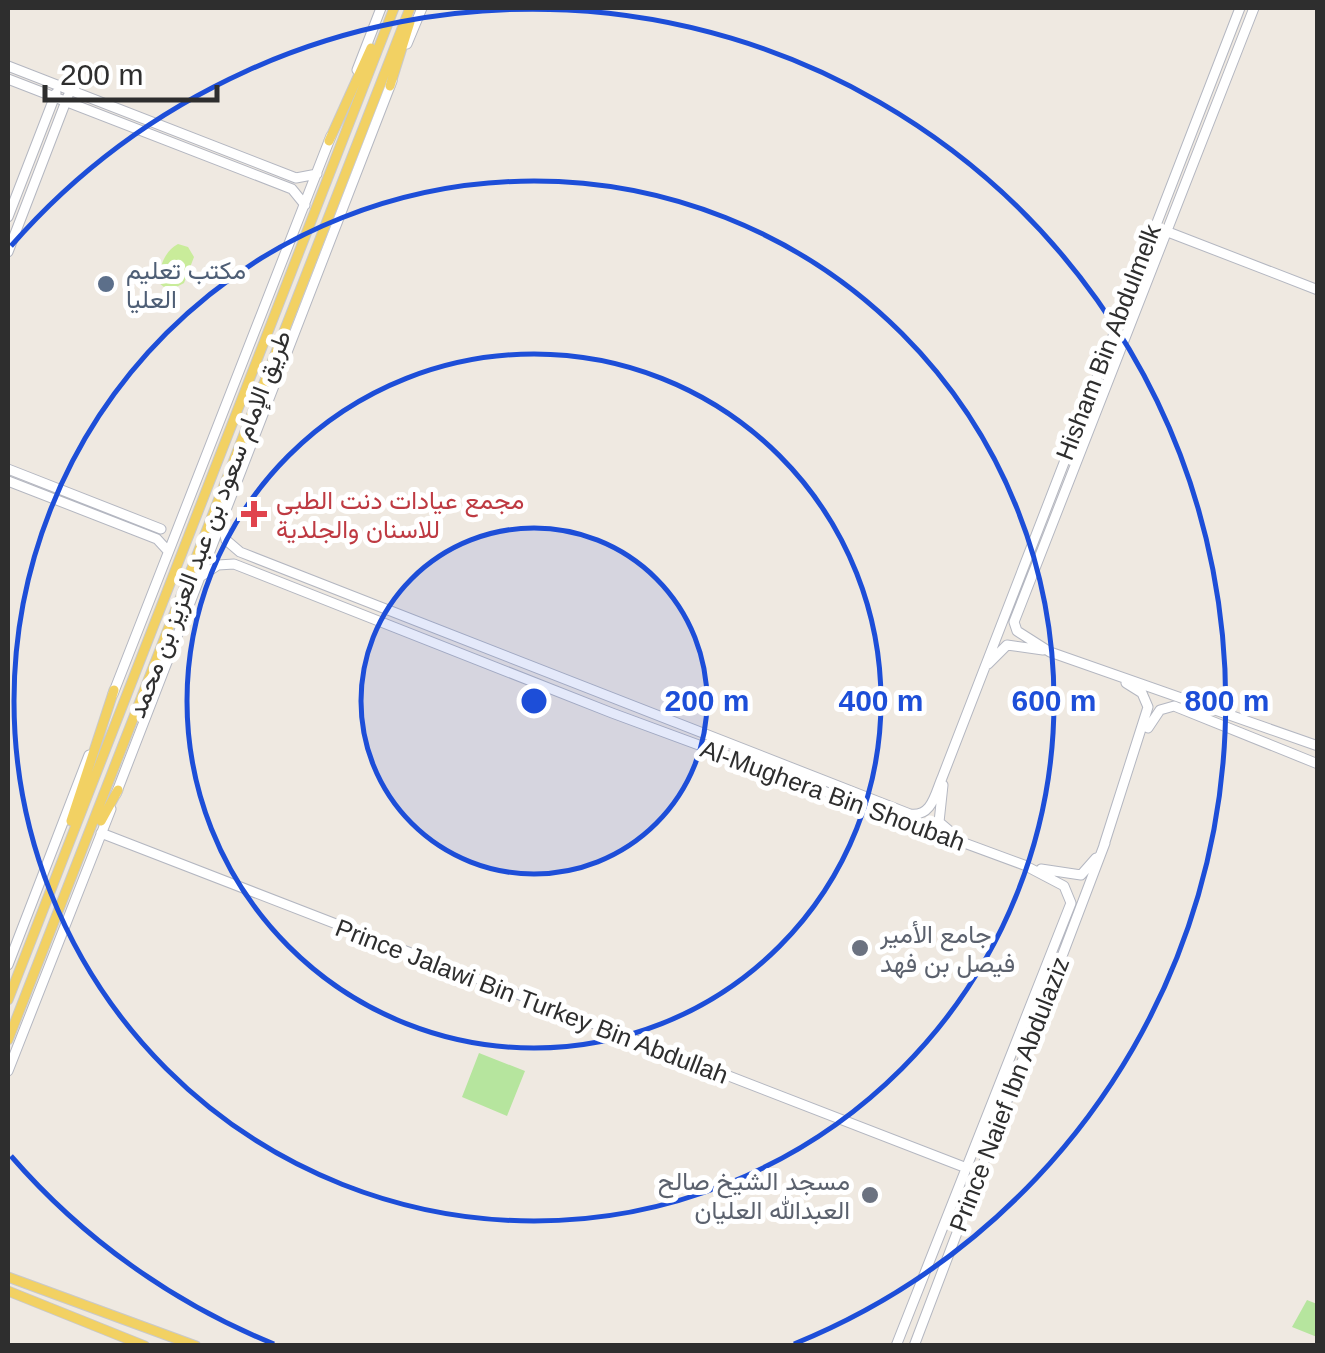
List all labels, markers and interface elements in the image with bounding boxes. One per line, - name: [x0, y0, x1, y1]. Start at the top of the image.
- scale bar: [45, 40, 218, 102]
- text: 200 m: [60, 58, 143, 91]
- street label: Hisham Bin Abdulmelk: [1050, 220, 1166, 464]
- place label: مكتب تعليم العليا: [126, 256, 246, 314]
- marker: مكتب تعليم العليا: [95, 273, 117, 295]
- street label: طريق الإمام سعود بن عبد العزيز بن محمد: [122, 326, 299, 723]
- place label: مجمع عيادات دنت الطبي للاسنان والجلدية: [276, 486, 524, 545]
- marker: مجمع عيادات دنت الطبي للاسنان والجلدية: [241, 501, 267, 527]
- centre of rings: [516, 683, 552, 719]
- text: 200 m: [664, 684, 750, 717]
- text: 400 m: [838, 684, 924, 717]
- text: 600 m: [1011, 684, 1097, 717]
- text: 800 m: [1184, 684, 1270, 717]
- street label: Al-Mughera Bin Shoubah: [697, 734, 969, 856]
- street label: Prince Jalawi Bin Turkey Bin Abdullah: [332, 913, 732, 1089]
- place label: جامع الأمير فيصل بن فهد: [879, 920, 1015, 979]
- marker: جامع الأمير فيصل بن فهد: [849, 937, 871, 959]
- street label: Prince Naief Ibn Abdulaziz: [944, 953, 1074, 1235]
- place label: مسجد الشيخ صالح العبدالله العليان: [658, 1167, 850, 1225]
- marker: مسجد الشيخ صالح العبدالله العليان: [859, 1184, 881, 1206]

